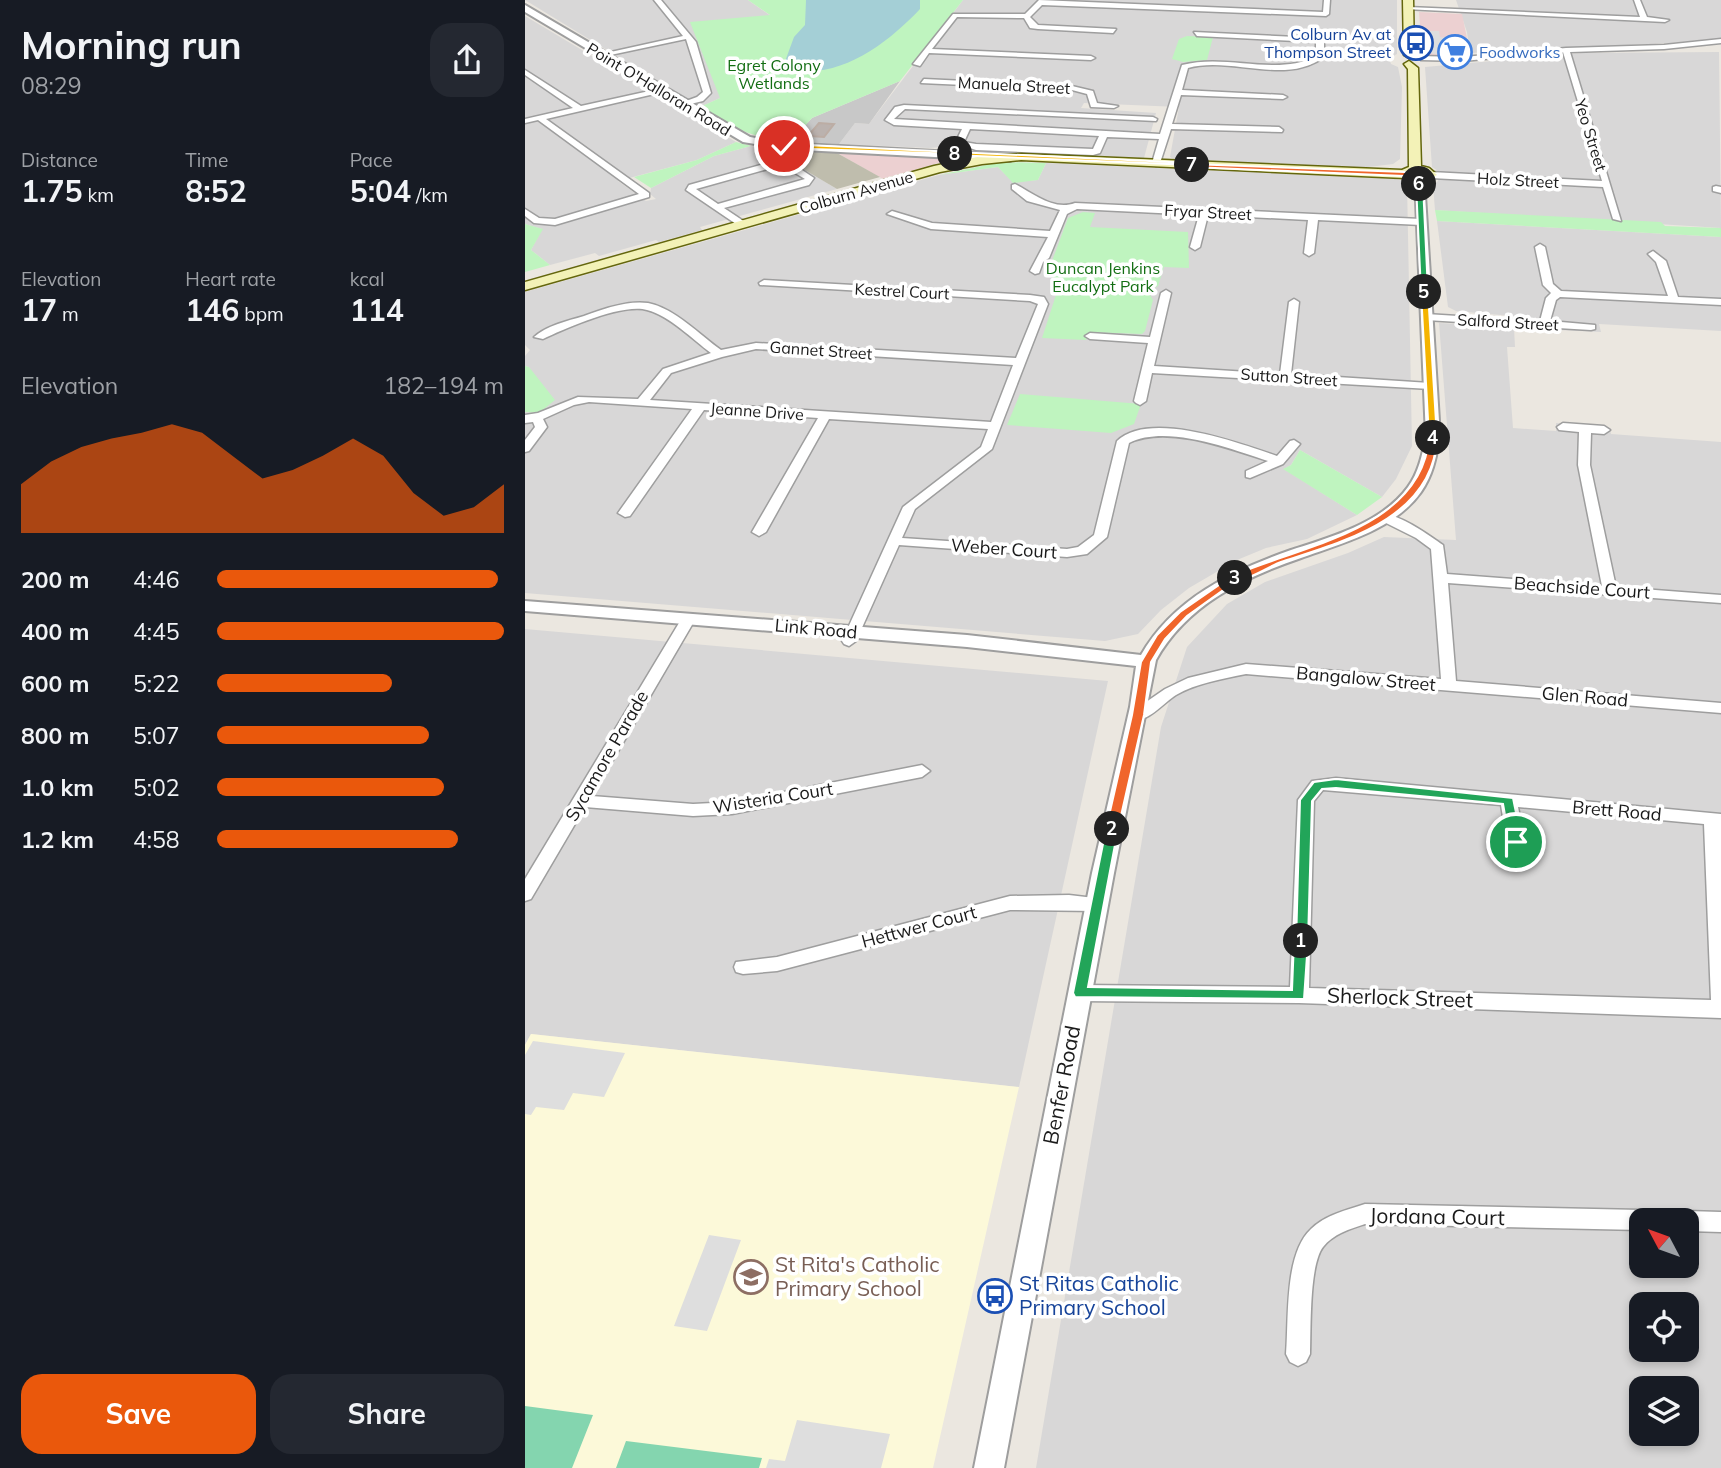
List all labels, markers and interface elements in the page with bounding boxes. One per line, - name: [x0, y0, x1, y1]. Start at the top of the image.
- text: Morning run: [21, 21, 242, 69]
- button: share: [430, 23, 504, 97]
- place label: Colburn Av at Thompson Street: [1264, 24, 1391, 62]
- bus stop icon: Colburn Av at Thompson Street: [1397, 24, 1435, 62]
- supermarket icon: Foodworks: [1436, 33, 1474, 71]
- street label: Point O'Halloran Road: [583, 38, 735, 140]
- place label: Foodworks: [1479, 42, 1560, 62]
- park label: Egret Colony Wetlands: [727, 55, 821, 93]
- text: 08:29: [21, 71, 81, 100]
- street label: Manuela Street: [957, 72, 1071, 98]
- street label: Yeo Street: [1570, 95, 1612, 174]
- pin: [754, 116, 814, 176]
- icon: check: [765, 127, 803, 165]
- pin: 8: [937, 136, 973, 172]
- text: 8: [949, 141, 960, 165]
- text: Distance: [21, 148, 98, 172]
- text: Time: [185, 148, 228, 172]
- text: Pace: [350, 148, 393, 172]
- pin: 7: [1175, 148, 1209, 182]
- text: 7: [1186, 152, 1197, 176]
- street label: Colburn Avenue: [797, 166, 915, 218]
- pin: 6: [1401, 166, 1437, 202]
- street label: Holz Street: [1477, 168, 1560, 192]
- text: 6: [1413, 171, 1424, 195]
- text: 1.75: [21, 172, 82, 210]
- text: 8:52: [185, 172, 247, 210]
- text: 5:04: [350, 172, 411, 210]
- text: km: [82, 183, 114, 207]
- text: /km: [411, 183, 448, 207]
- street label: Fryar Street: [1164, 200, 1253, 224]
- park label: Duncan Jenkins Eucalypt Park: [1046, 258, 1160, 296]
- text: Elevation: [21, 267, 101, 291]
- text: Heart rate: [185, 267, 276, 291]
- text: kcal: [350, 267, 384, 291]
- pin: 5: [1406, 274, 1441, 310]
- street label: Kestrel Court: [854, 279, 950, 303]
- text: 5: [1418, 279, 1429, 303]
- text: 17: [21, 291, 57, 329]
- text: 146: [185, 291, 239, 329]
- text: 114: [350, 291, 404, 329]
- text: m: [57, 302, 79, 326]
- text: bpm: [239, 302, 284, 326]
- street label: Salford Street: [1457, 309, 1560, 335]
- street label: Gannet Street: [769, 336, 873, 364]
- street label: Sutton Street: [1240, 364, 1338, 390]
- text: Elevation: [21, 371, 118, 400]
- text: 182–194 m: [383, 371, 504, 400]
- street label: Jeanne Drive: [709, 398, 805, 424]
- pin: 4: [1415, 420, 1451, 456]
- text: 4: [1427, 425, 1438, 449]
- street label: Weber Court: [950, 533, 1058, 564]
- pin: 3: [1217, 560, 1253, 596]
- text: 200 m: [21, 565, 89, 594]
- text: 4:46: [133, 565, 180, 594]
- text: 3: [1229, 565, 1240, 589]
- street label: Beachside Court: [1513, 571, 1651, 604]
- street label: Link Road: [774, 613, 858, 644]
- text: 400 m: [21, 617, 89, 646]
- text: 4:45: [133, 617, 180, 646]
- street label: Bangalow Street: [1295, 661, 1437, 696]
- text: 600 m: [21, 669, 89, 698]
- text: 5:22: [133, 669, 180, 698]
- street label: Glen Road: [1541, 681, 1629, 712]
- street label: Sycamore Parade: [560, 686, 653, 825]
- text: 800 m: [21, 721, 89, 750]
- text: 5:07: [133, 721, 180, 750]
- text: 1.0 km: [21, 773, 94, 802]
- text: 5:02: [133, 773, 180, 802]
- street label: Wisteria Court: [711, 777, 835, 818]
- street label: Brett Road: [1571, 795, 1663, 826]
- pin: 2: [1095, 812, 1129, 846]
- pin: [1486, 812, 1546, 872]
- text: 2: [1106, 816, 1117, 840]
- icon: arrive: [1497, 823, 1535, 861]
- text: 1.2 km: [21, 825, 94, 854]
- text: 4:58: [133, 825, 180, 854]
- street label: Hettwer Court: [859, 900, 979, 953]
- pin: 1: [1283, 923, 1319, 958]
- text: 1: [1295, 928, 1306, 952]
- street label: Sherlock Street: [1327, 981, 1474, 1013]
- street label: Benfer Road: [1037, 1023, 1085, 1147]
- street label: Jordana Court: [1369, 1202, 1505, 1230]
- north arrow: [1629, 1208, 1699, 1278]
- map controls: [1629, 1208, 1699, 1446]
- place label: St Rita's Catholic Primary School: [775, 1251, 940, 1301]
- school or university icon: St Rita's Catholic Primary School: [732, 1258, 770, 1296]
- place label: St Ritas Catholic Primary School: [1019, 1270, 1179, 1320]
- bus stop icon: St Ritas Catholic Primary School: [976, 1277, 1014, 1315]
- button: locate: [1629, 1292, 1699, 1362]
- button: Save: [21, 1374, 256, 1454]
- button: Share: [270, 1374, 504, 1454]
- button: layers: [1629, 1376, 1699, 1446]

